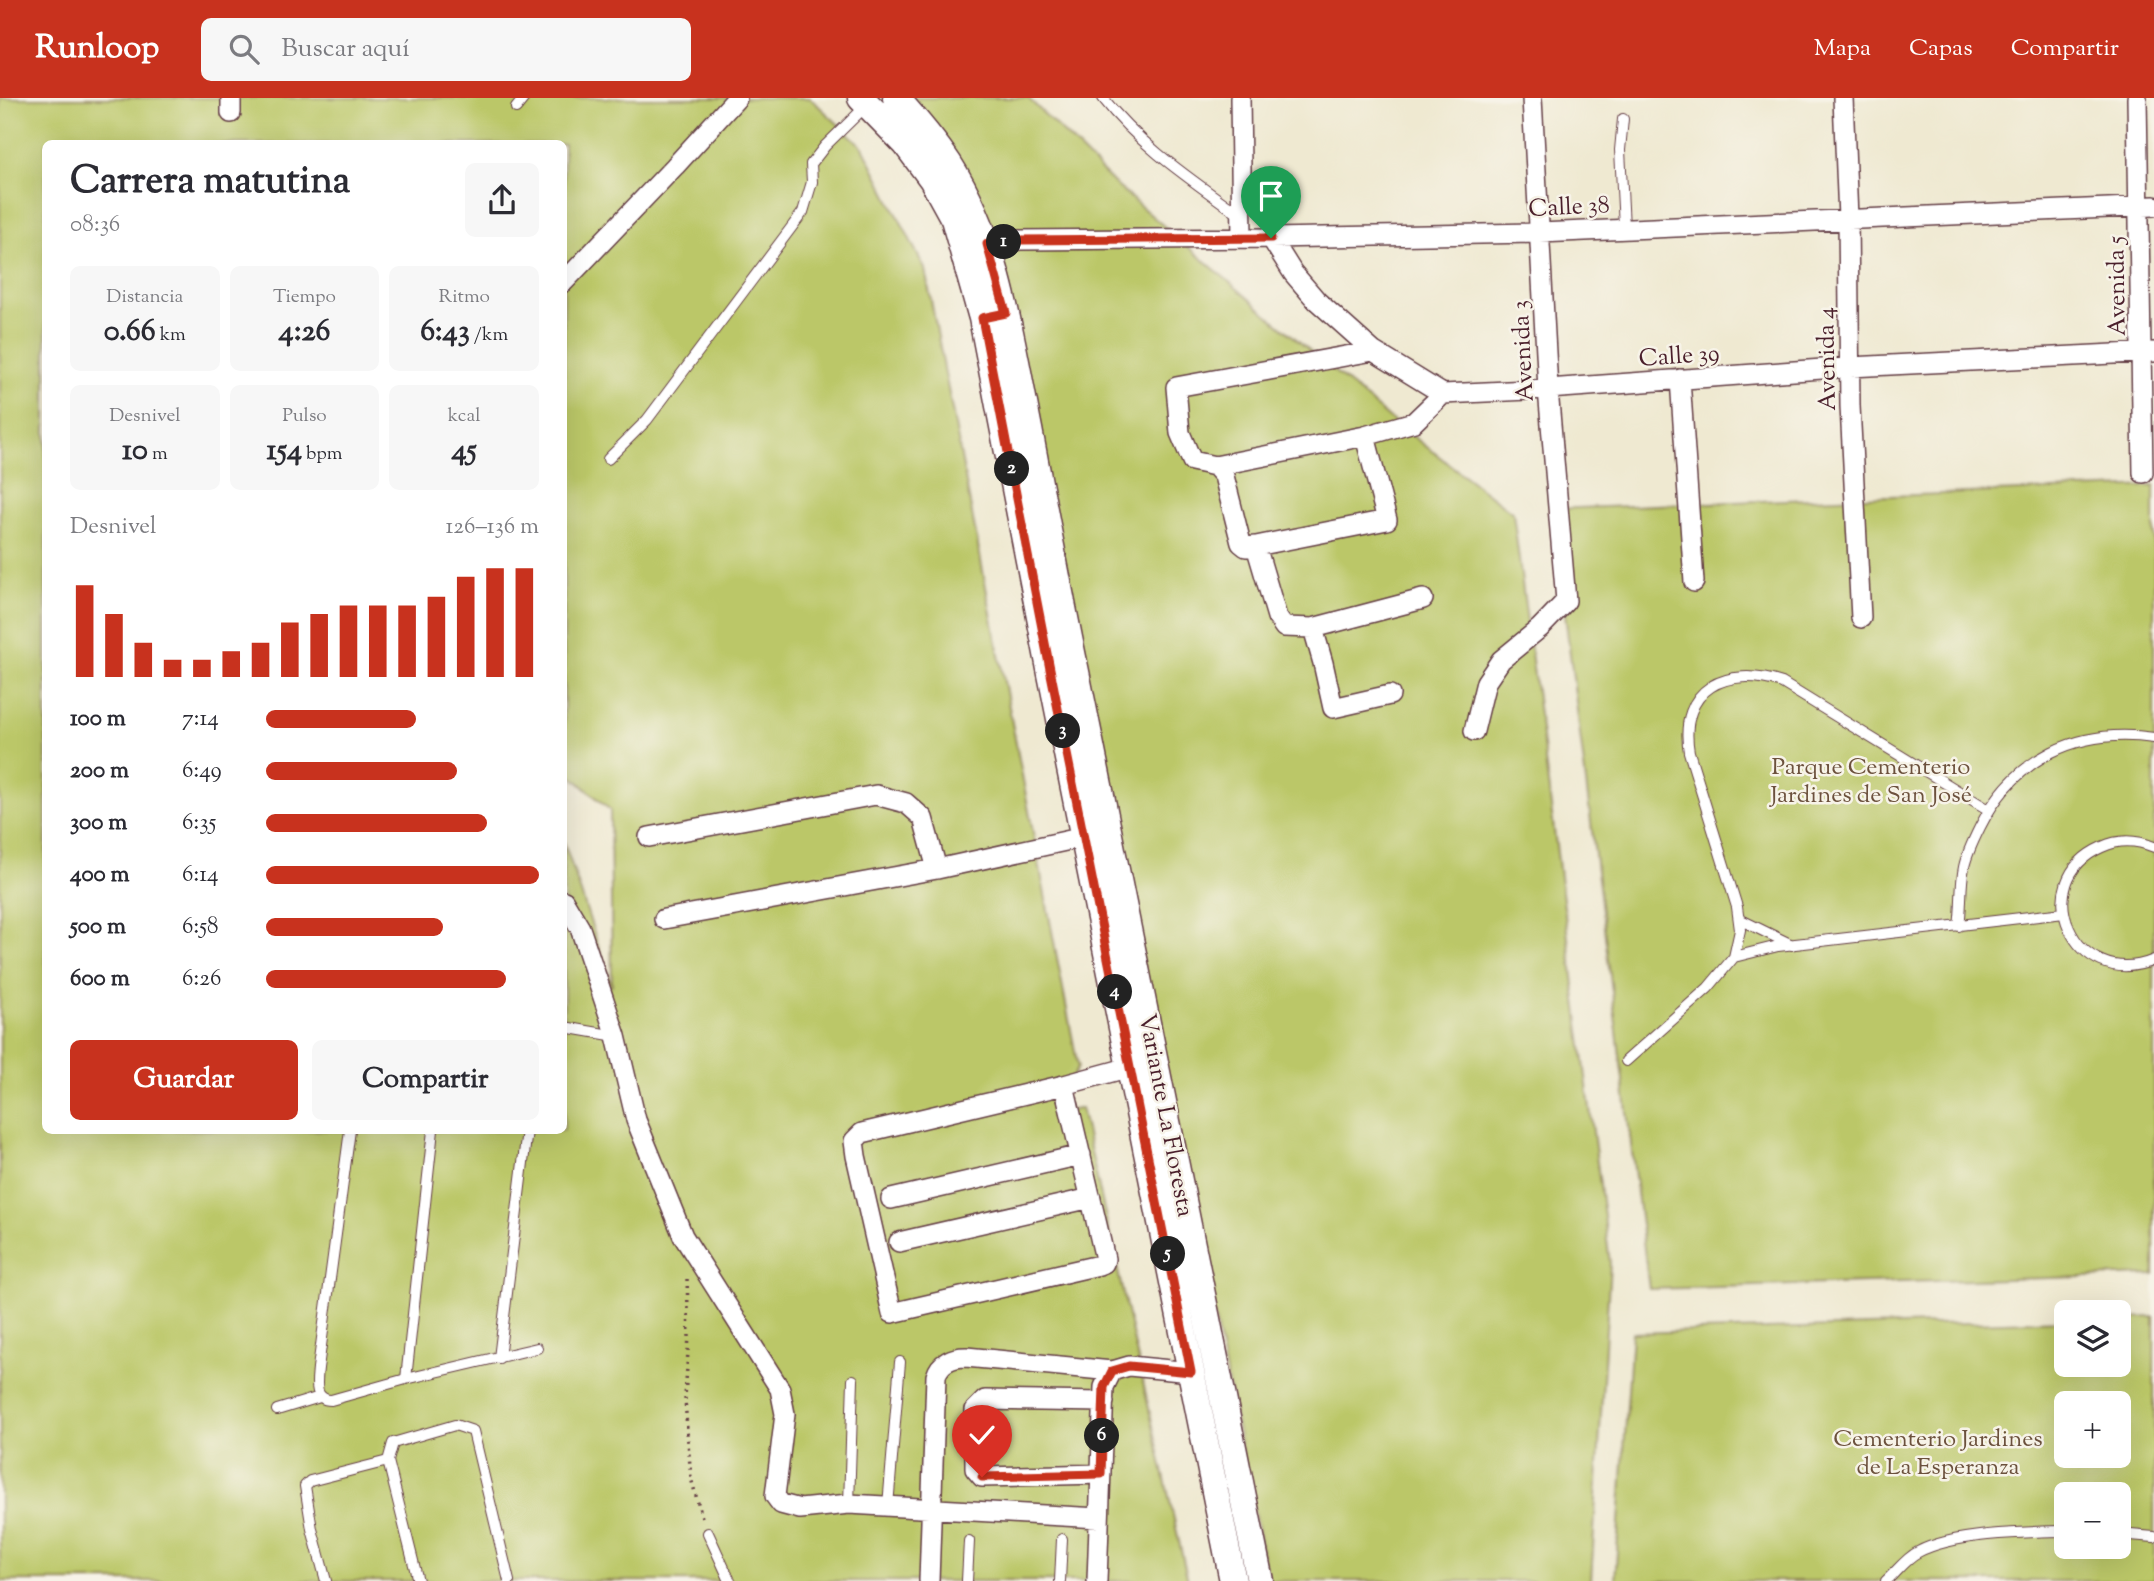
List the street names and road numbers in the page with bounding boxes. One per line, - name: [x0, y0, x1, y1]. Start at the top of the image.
- street label: Calle 38: [1528, 189, 1611, 227]
- street label: Avenida 5: [2100, 236, 2136, 336]
- street label: Avenida 3: [1504, 299, 1544, 402]
- street label: Avenida 4: [1810, 307, 1846, 411]
- street label: Calle 39: [1638, 337, 1721, 377]
- street label: Variante La Floresta: [1129, 1011, 1201, 1220]

